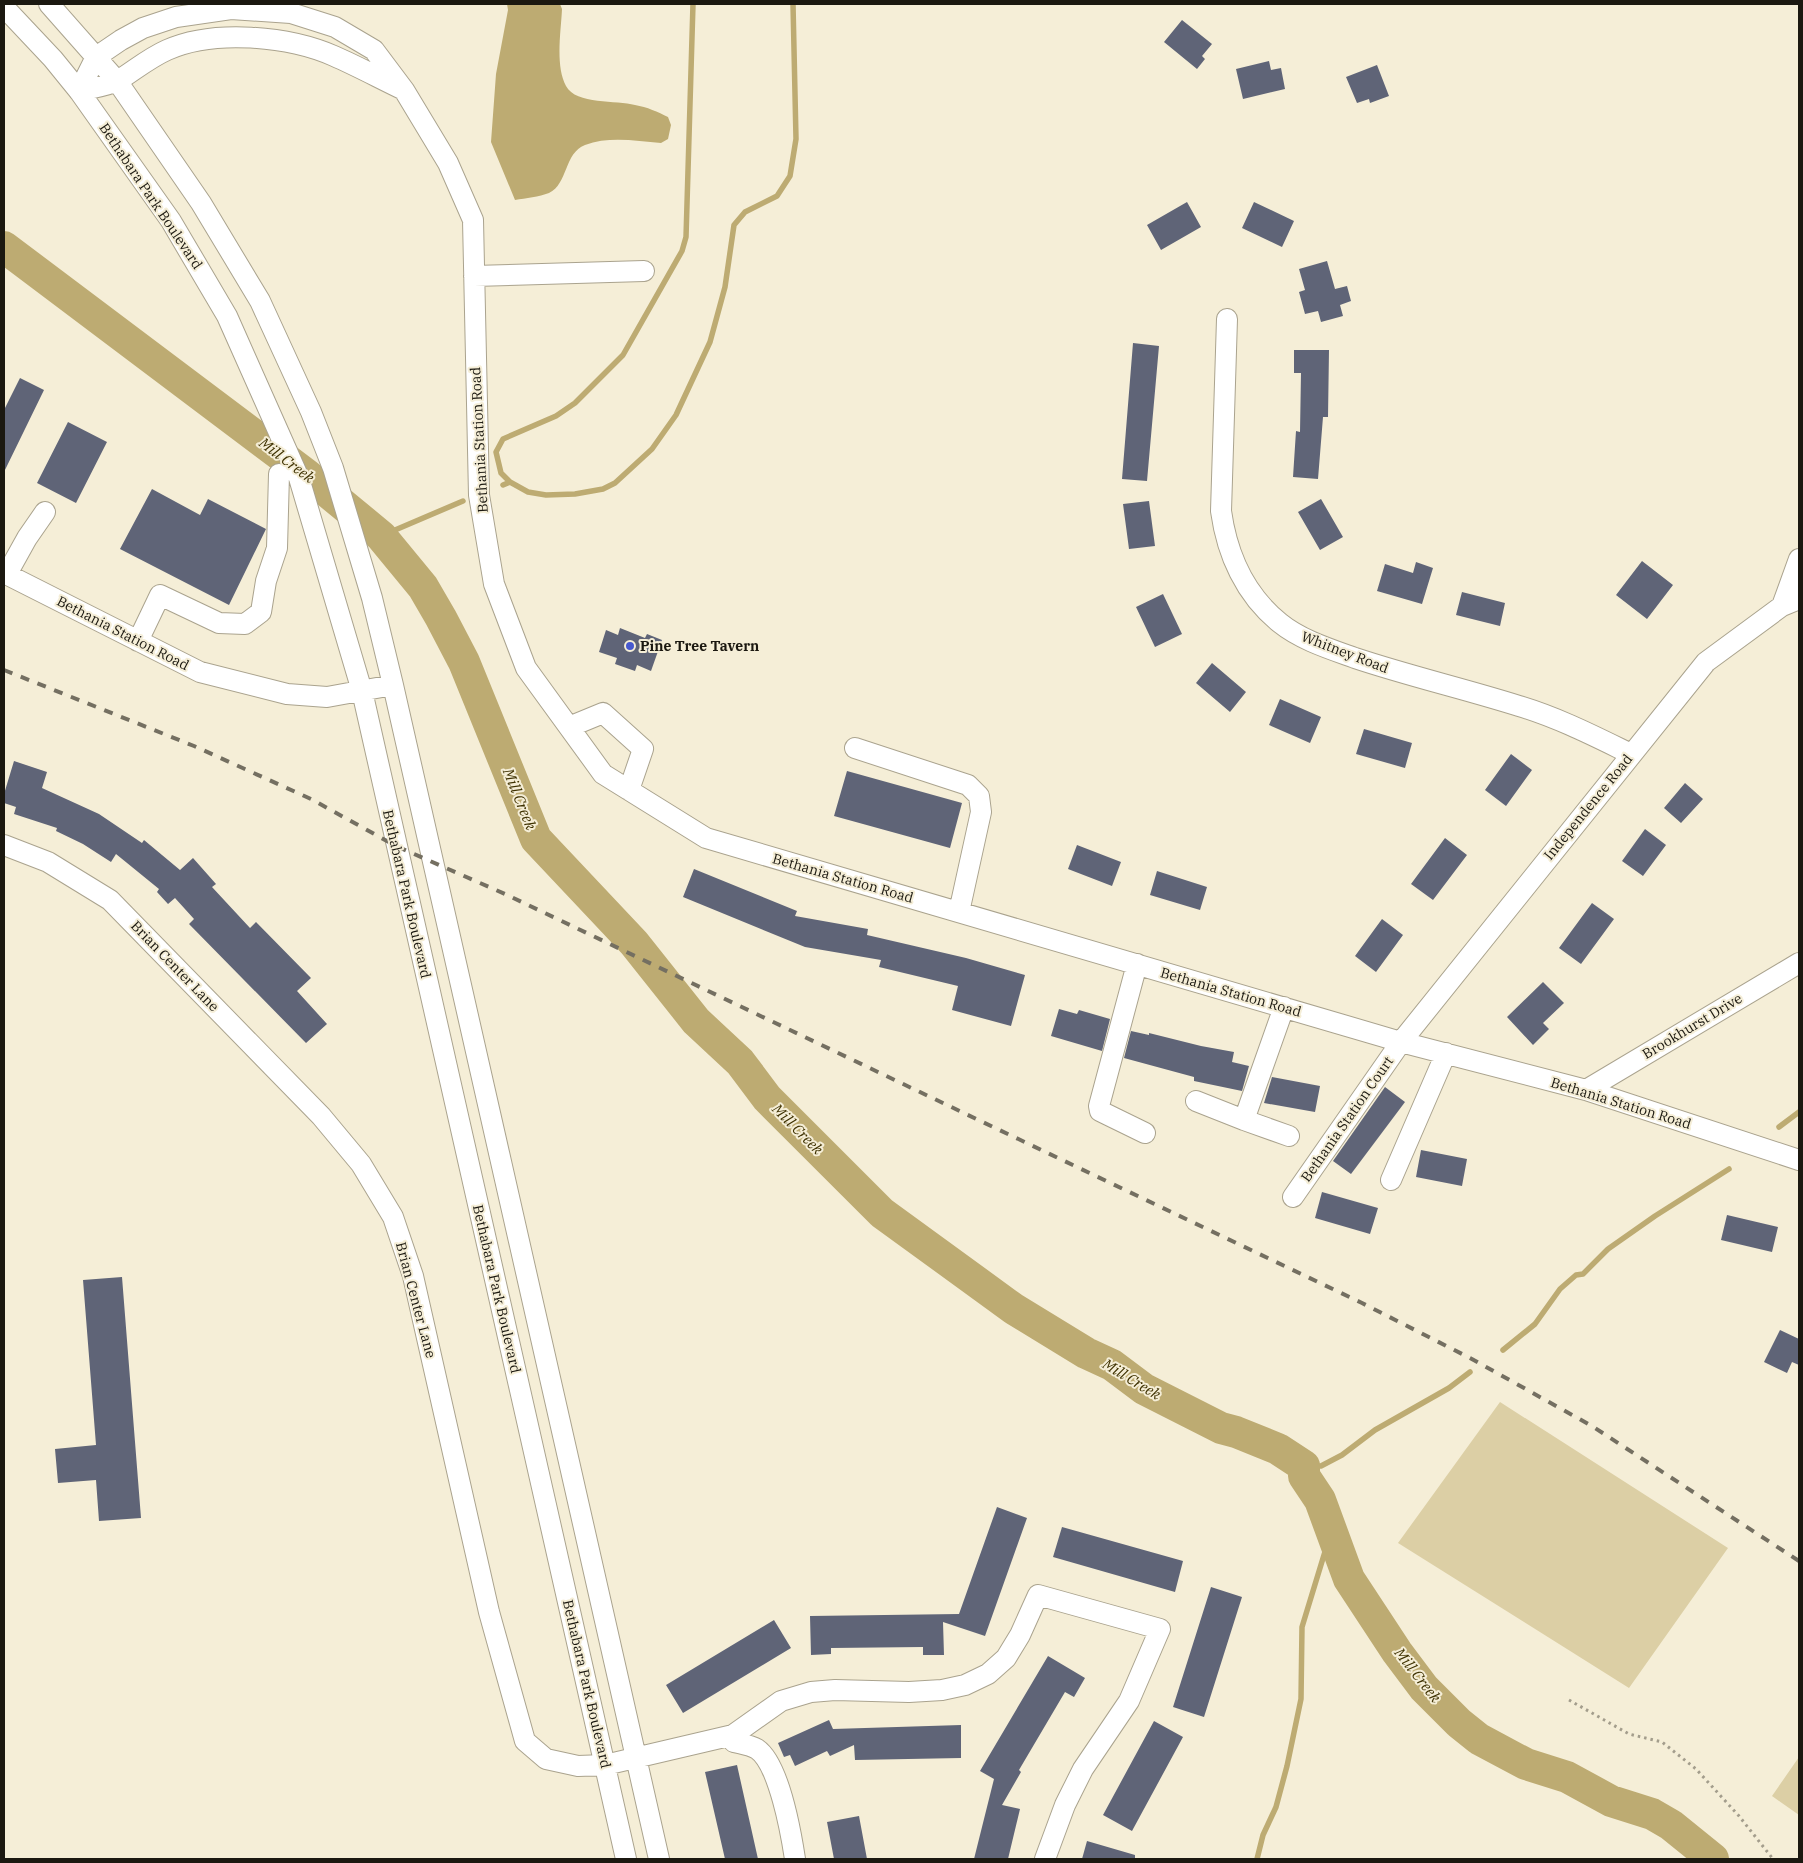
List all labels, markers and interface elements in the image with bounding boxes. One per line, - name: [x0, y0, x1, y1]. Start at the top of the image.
- street label: Bethabara Park Boulevard: [95, 119, 207, 273]
- street label: Bethania Station Road: [466, 366, 492, 513]
- water label: Mill Creek: [255, 432, 319, 487]
- street label: Bethania Station Road: [54, 592, 193, 674]
- street label: Whitney Road: [1299, 627, 1392, 677]
- place label: Pine Tree Tavern: [640, 637, 759, 655]
- marker: Pine Tree Tavern: [624, 640, 636, 652]
- street label: Independence Road: [1540, 750, 1637, 864]
- water label: Mill Creek: [499, 765, 541, 833]
- street label: Bethabara Park Boulevard: [379, 808, 435, 980]
- street label: Bethania Station Road: [770, 849, 916, 907]
- street label: Brian Center Lane: [127, 917, 223, 1015]
- street label: Bethania Station Road: [1158, 963, 1304, 1021]
- street label: Brookhurst Drive: [1639, 989, 1745, 1063]
- street label: Bethania Station Court: [1297, 1053, 1397, 1185]
- street label: Bethania Station Road: [1549, 1073, 1694, 1133]
- water label: Mill Creek: [768, 1099, 828, 1159]
- street label: Bethabara Park Boulevard: [469, 1203, 525, 1375]
- street label: Brian Center Lane: [392, 1240, 440, 1360]
- water label: Mill Creek: [1099, 1354, 1165, 1404]
- street label: Bethabara Park Boulevard: [559, 1598, 615, 1770]
- water label: Mill Creek: [1390, 1643, 1445, 1706]

